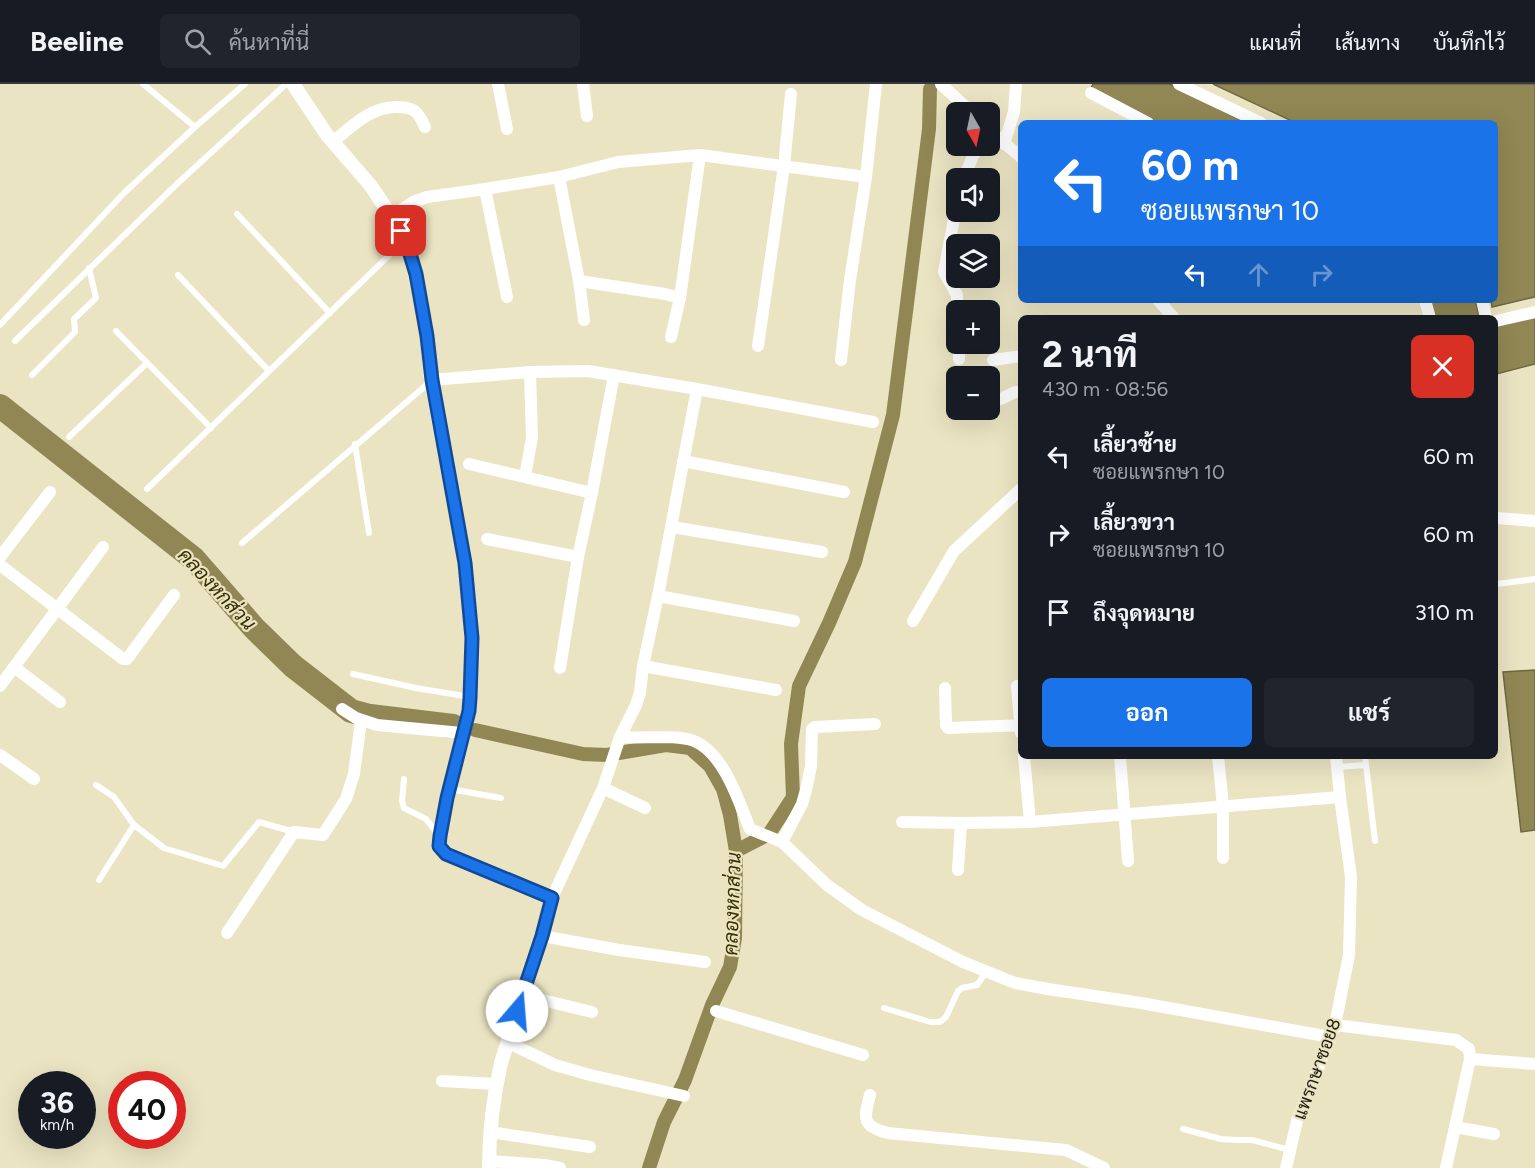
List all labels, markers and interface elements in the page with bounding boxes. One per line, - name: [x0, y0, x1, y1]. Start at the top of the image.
- search box: [160, 14, 580, 68]
- text: Beeline: [30, 24, 124, 58]
- icon: search: [181, 25, 214, 58]
- text: ค้นหาที่นี่: [229, 29, 309, 56]
- text: แผนที่: [1249, 30, 1302, 55]
- text: เส้นทาง: [1335, 30, 1400, 55]
- text: บันทึกไว้: [1433, 30, 1505, 55]
- north arrow: [946, 102, 1000, 156]
- map controls: [946, 102, 1000, 420]
- text: 60 m: [1141, 140, 1239, 191]
- icon: left: [1042, 144, 1120, 222]
- button: sound: [946, 168, 1000, 222]
- text: ซอยแพรกษา 10: [1141, 194, 1319, 227]
- pin: [375, 205, 426, 256]
- icon: arrive: [384, 214, 417, 247]
- button: layers: [946, 234, 1000, 288]
- icon: left: [1179, 258, 1212, 291]
- icon: ahead: [1242, 258, 1275, 291]
- icon: right: [1305, 258, 1338, 291]
- button: +: [946, 300, 1000, 354]
- text: 2 นาที: [1042, 333, 1138, 376]
- button: close: [1411, 335, 1474, 398]
- button: −: [946, 366, 1000, 420]
- text: 430 m · 08:56: [1042, 377, 1168, 401]
- text: เลี้ยวซ้าย: [1093, 431, 1177, 458]
- icon: left: [1042, 440, 1075, 473]
- text: 60 m: [1423, 443, 1474, 470]
- text: ซอยแพรกษา 10: [1093, 460, 1225, 484]
- text: เลี้ยวขวา: [1093, 509, 1175, 536]
- icon: right: [1042, 518, 1075, 551]
- text: 60 m: [1423, 521, 1474, 548]
- text: ซอยแพรกษา 10: [1093, 538, 1225, 562]
- water label: คลองหกส่วน: [173, 543, 261, 635]
- icon: arrive: [1042, 596, 1075, 629]
- text: 310 m: [1415, 599, 1474, 626]
- text: ถึงจุดหมาย: [1093, 600, 1195, 627]
- button: ออก: [1042, 678, 1252, 747]
- button: แชร์: [1264, 678, 1474, 747]
- water label: คลองหกส่วน: [718, 852, 746, 956]
- position arrow: [485, 979, 549, 1043]
- street label: แพรกษาซอย8: [1288, 1015, 1346, 1123]
- speed limit sign: 40: [108, 1071, 186, 1149]
- text: 36: [40, 1084, 74, 1121]
- text: km/h: [40, 1116, 74, 1134]

